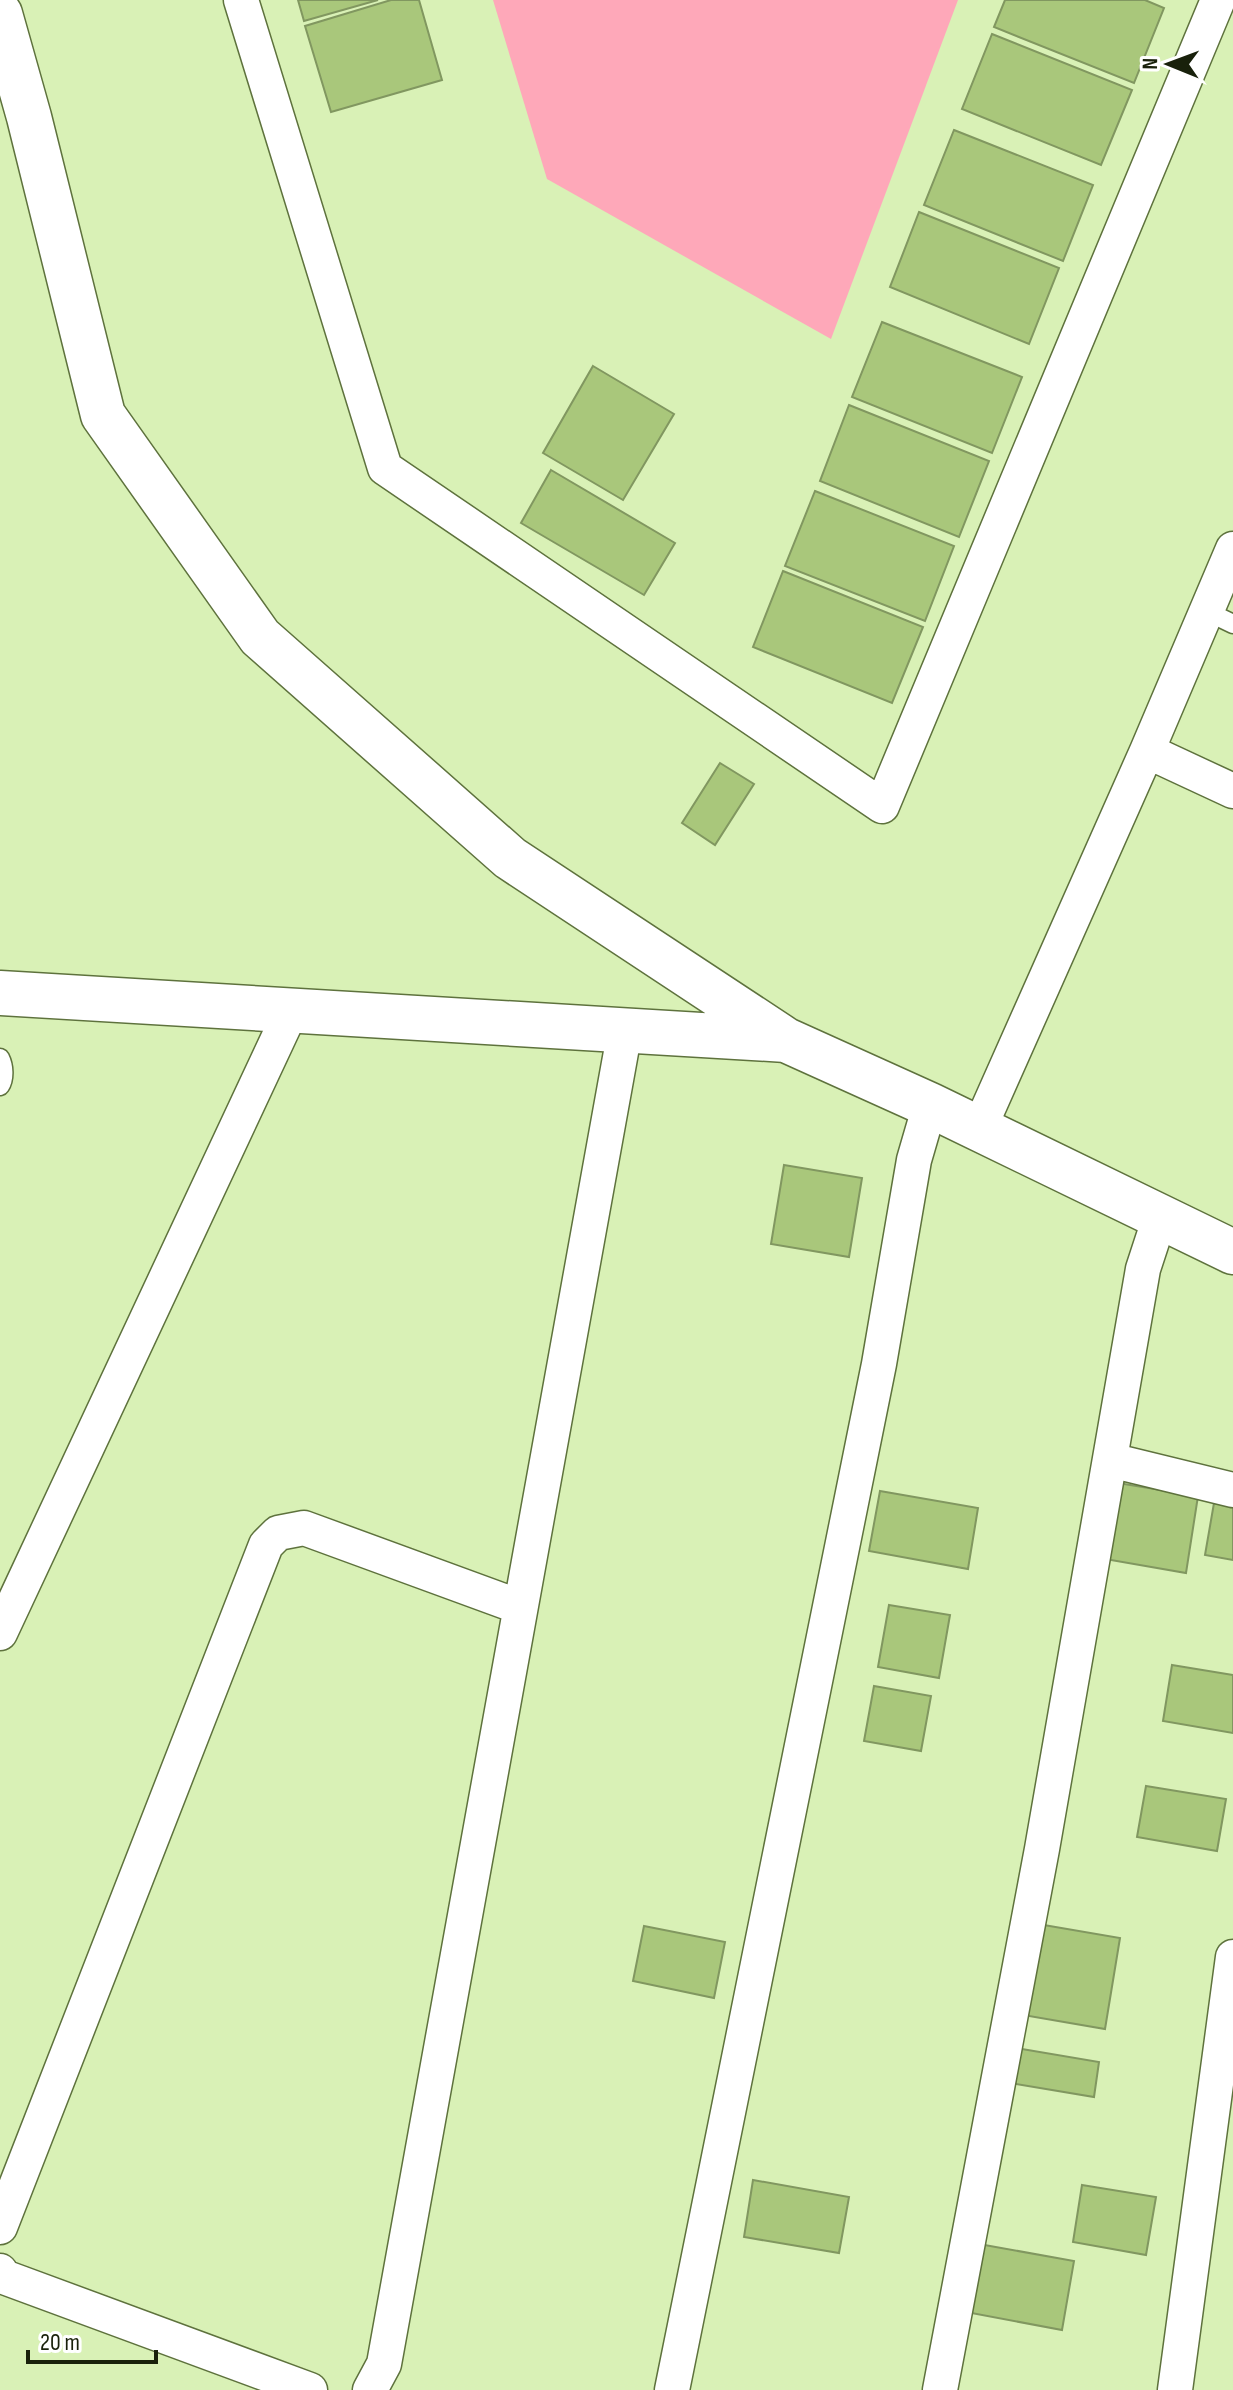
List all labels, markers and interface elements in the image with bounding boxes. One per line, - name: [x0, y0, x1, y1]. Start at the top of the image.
- north arrow: [1129, 24, 1209, 104]
- text: N: [1137, 58, 1164, 70]
- scale bar: [28, 2314, 156, 2364]
- text: 20 m: [40, 2328, 80, 2357]

